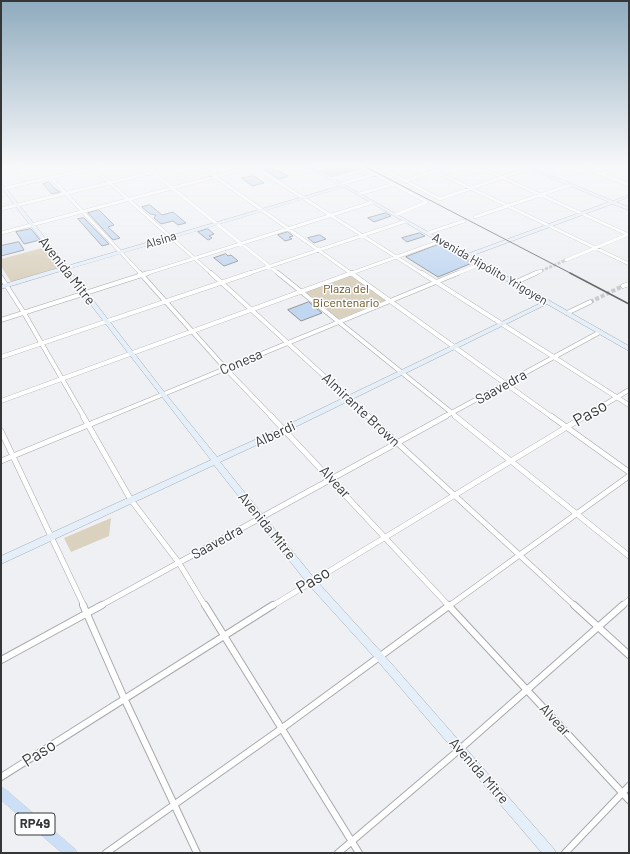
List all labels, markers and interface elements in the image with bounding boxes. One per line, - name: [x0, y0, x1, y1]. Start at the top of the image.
- street label: Alsina: [144, 229, 178, 251]
- street label: Avenida Hipólito Yrigoyen: [430, 230, 550, 308]
- street label: Avenida Mitre: [35, 234, 99, 308]
- park label: Plaza del Bicentenario: [313, 282, 379, 310]
- street label: Conesa: [217, 346, 265, 378]
- street label: Saavedra: [472, 366, 530, 408]
- street label: Almirante Brown: [318, 370, 404, 450]
- street label: Paso: [569, 395, 611, 431]
- street label: Alberdi: [252, 417, 298, 451]
- street label: Alvear: [316, 462, 354, 502]
- street label: Avenida Mitre: [235, 489, 299, 563]
- street label: Saavedra: [188, 521, 246, 563]
- street label: Paso: [292, 562, 334, 598]
- street label: Alvear: [536, 700, 574, 740]
- street label: Paso: [18, 735, 60, 771]
- street label: Avenida Mitre: [446, 735, 512, 807]
- road number: RP49: [15, 813, 55, 835]

